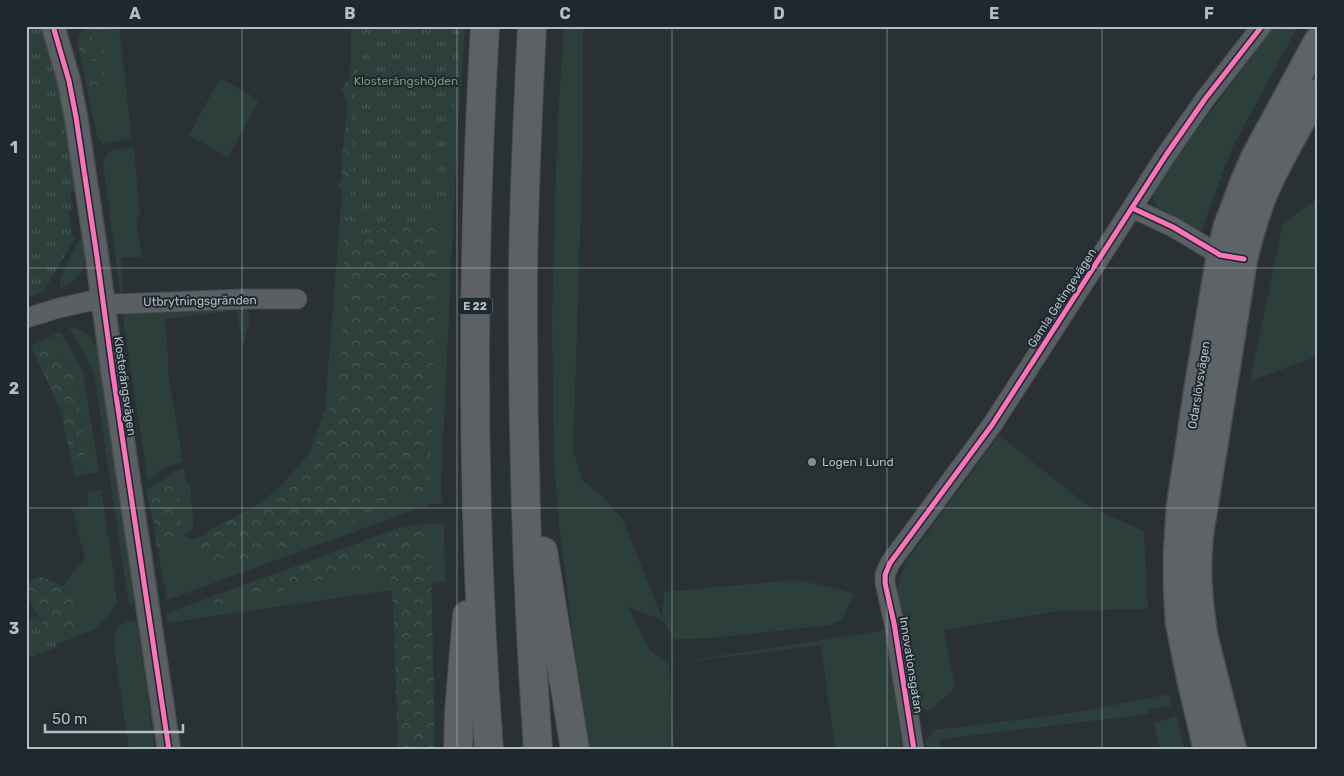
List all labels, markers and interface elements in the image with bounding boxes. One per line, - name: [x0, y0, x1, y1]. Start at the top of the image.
- text: A: [129, 4, 141, 23]
- text: B: [344, 4, 356, 23]
- text: C: [559, 4, 571, 23]
- text: D: [773, 4, 785, 23]
- text: E: [989, 4, 999, 23]
- text: F: [1204, 4, 1214, 23]
- park label: Klosterängshöjden: [354, 74, 458, 88]
- text: 1: [10, 138, 18, 157]
- street label: Gamla Getingevägen: [1025, 246, 1099, 350]
- street label: Utbrytningsgränden: [143, 293, 257, 309]
- road number: E 22: [458, 298, 492, 314]
- street label: Klosterängsvägen: [111, 335, 139, 437]
- street label: Odarslövsvägen: [1185, 340, 1213, 430]
- text: 2: [9, 379, 19, 398]
- place label: Logen i Lund: [822, 455, 894, 469]
- marker: Logen i Lund: [806, 456, 818, 468]
- street label: Innovationsgatan: [896, 616, 926, 714]
- text: 3: [9, 619, 19, 638]
- scale bar: [45, 701, 182, 733]
- text: 50 m: [52, 710, 87, 728]

